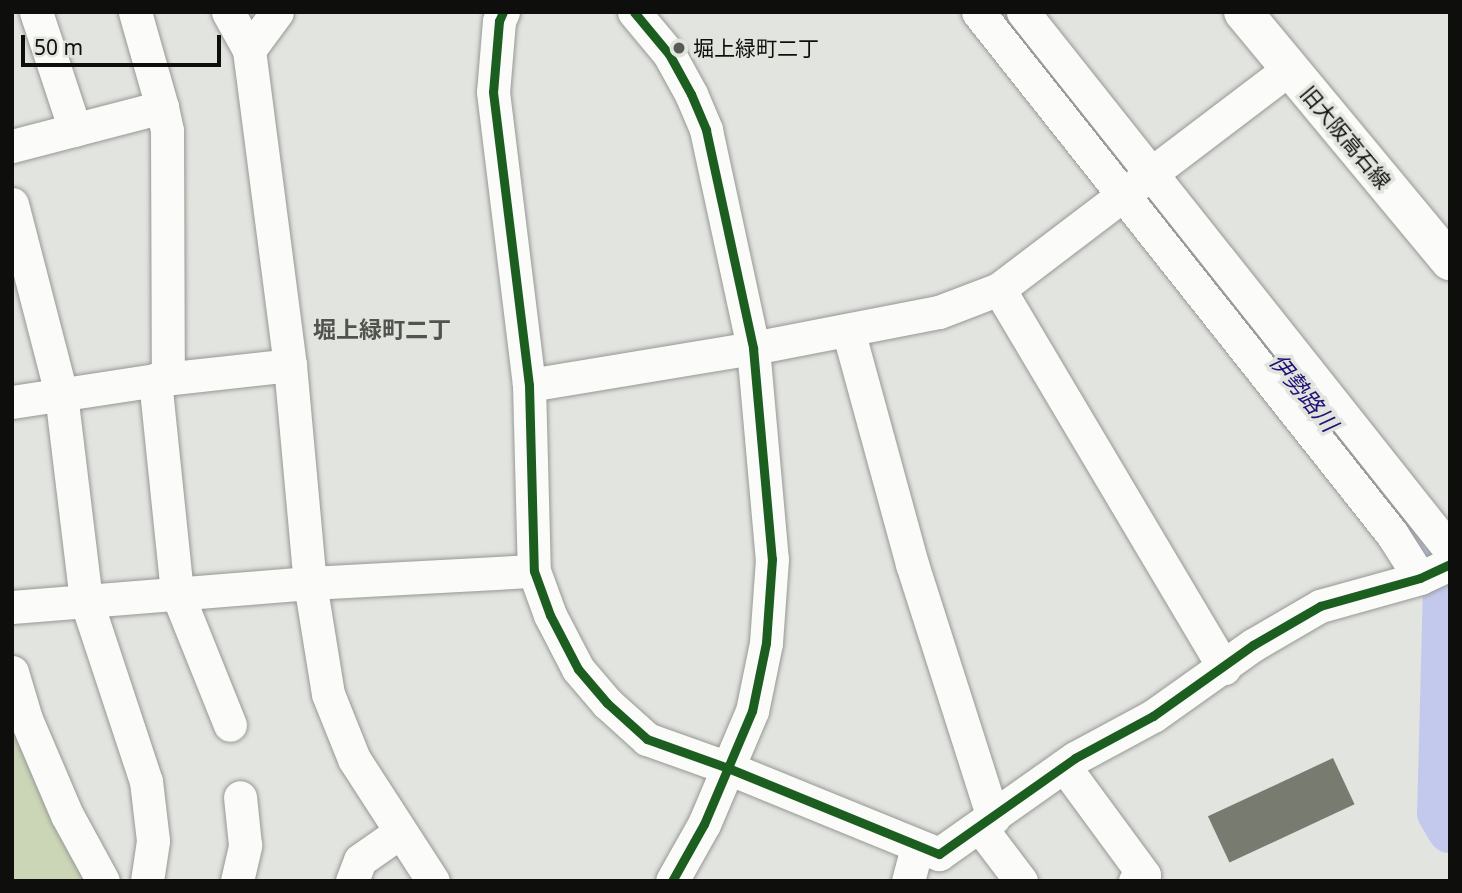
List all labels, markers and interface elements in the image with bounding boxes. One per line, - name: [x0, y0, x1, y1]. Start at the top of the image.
- scale bar: [24, 21, 224, 65]
- text: 50 m: [34, 33, 83, 61]
- place label: 堀上緑町二丁: [693, 35, 819, 61]
- marker: 堀上緑町二丁: [671, 40, 687, 56]
- street label: 旧大阪高石線: [1296, 81, 1396, 193]
- district label: 堀上緑町二丁: [313, 315, 451, 343]
- water label: 伊勢路川: [1264, 348, 1344, 436]

